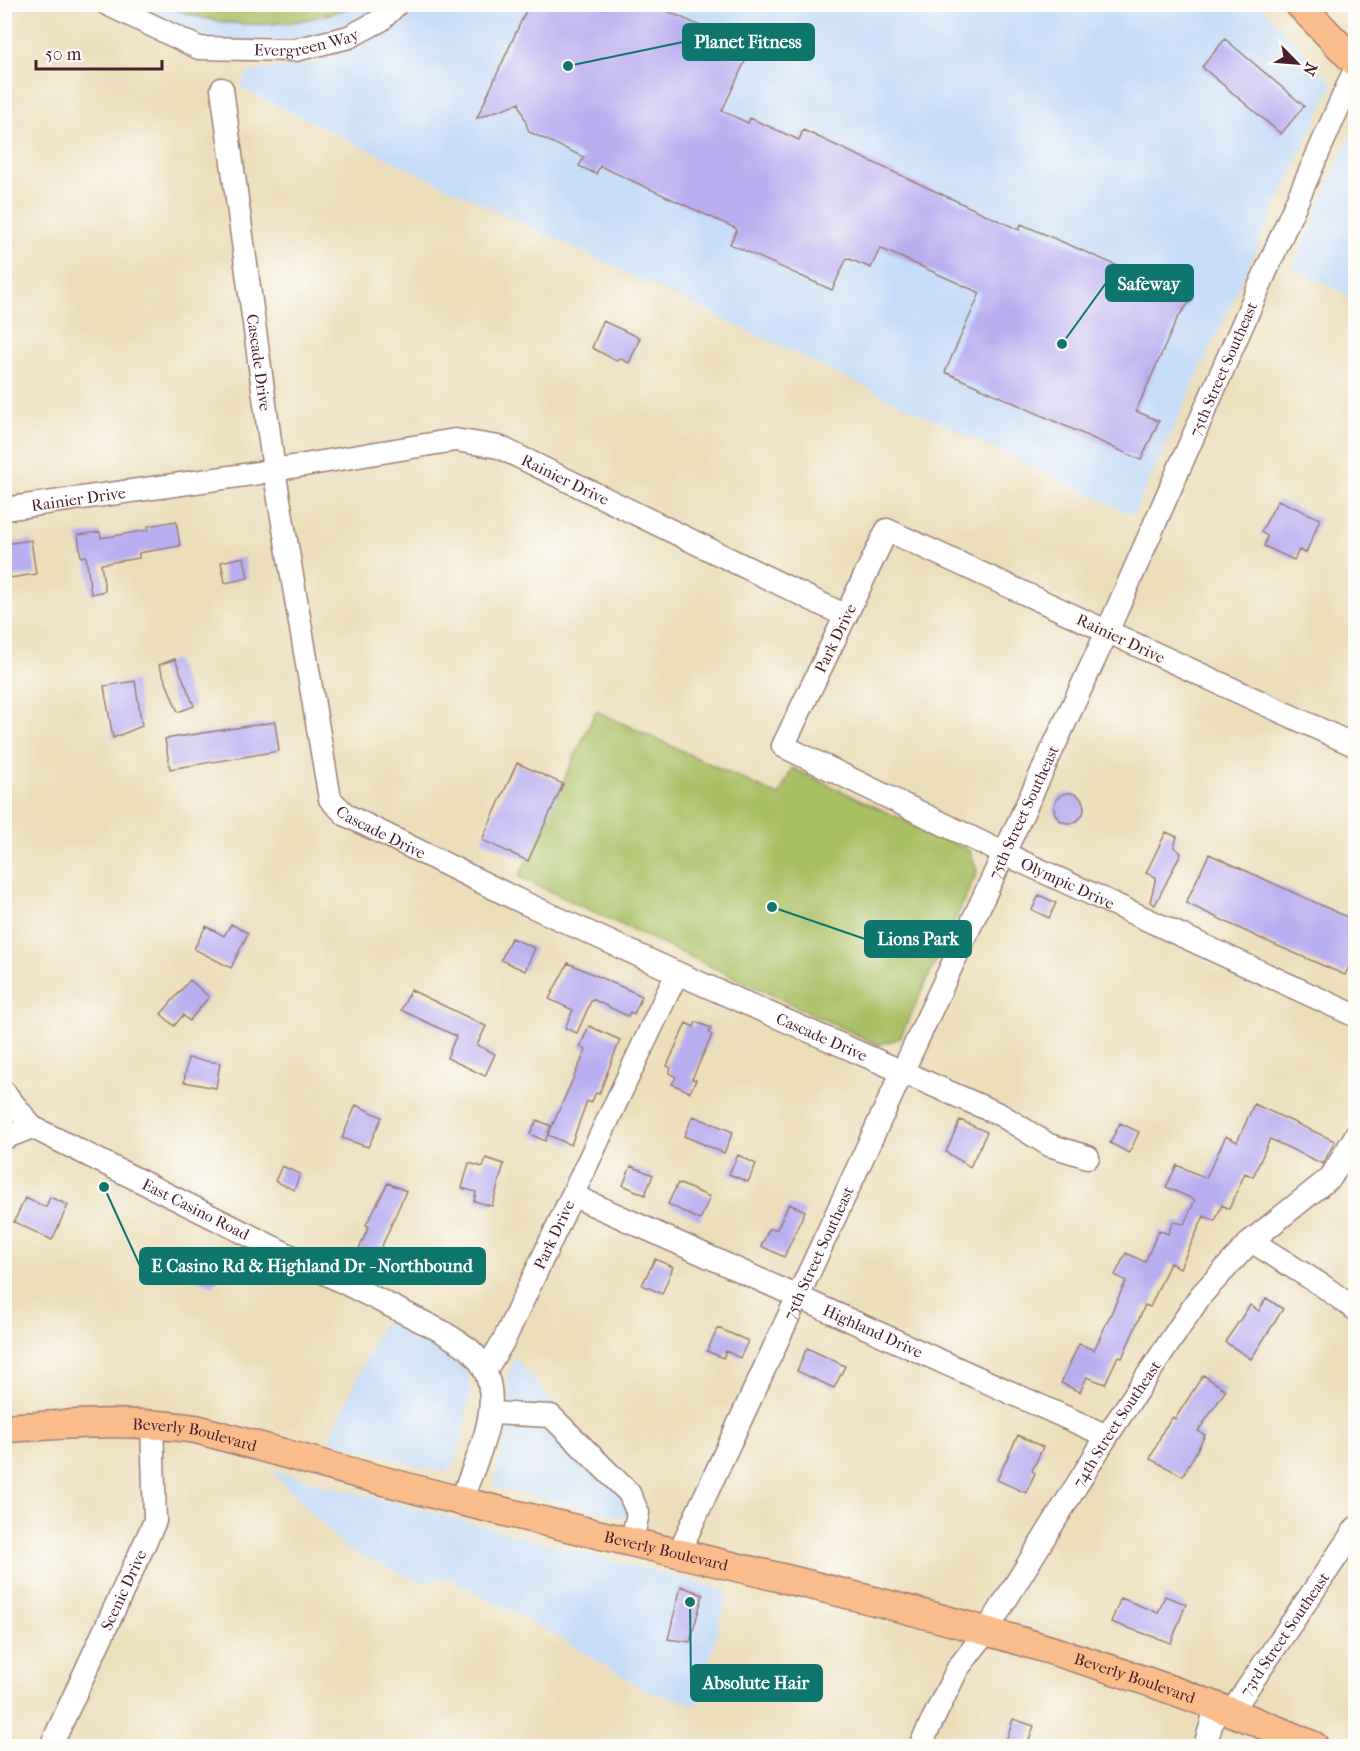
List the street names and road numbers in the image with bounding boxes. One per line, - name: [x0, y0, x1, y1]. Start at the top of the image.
- street label: Evergreen Way: [254, 24, 363, 60]
- street label: 75th Street Southeast: [1185, 299, 1261, 440]
- street label: Cascade Drive: [243, 313, 275, 412]
- street label: Rainier Drive: [518, 450, 612, 509]
- street label: Rainier Drive: [30, 483, 127, 515]
- street label: Park Drive: [811, 601, 860, 676]
- street label: Rainier Drive: [1074, 610, 1168, 667]
- street label: 75th Street Southeast: [984, 742, 1063, 882]
- street label: Cascade Drive: [332, 802, 429, 863]
- street label: Olympic Drive: [1017, 853, 1118, 913]
- street label: Cascade Drive: [773, 1009, 870, 1065]
- street label: East Casino Road: [139, 1174, 253, 1244]
- street label: 75th Street Southeast: [779, 1183, 858, 1323]
- street label: Park Drive: [530, 1197, 579, 1272]
- street label: Highland Drive: [820, 1300, 926, 1362]
- street label: 74th Street Southeast: [1069, 1357, 1165, 1491]
- street label: Beverly Boulevard: [132, 1414, 259, 1455]
- street label: Beverly Boulevard: [602, 1527, 730, 1575]
- street label: Scenic Drive: [97, 1547, 150, 1633]
- street label: 73rd Street Southeast: [1236, 1568, 1333, 1700]
- street label: Beverly Boulevard: [1072, 1649, 1198, 1708]

